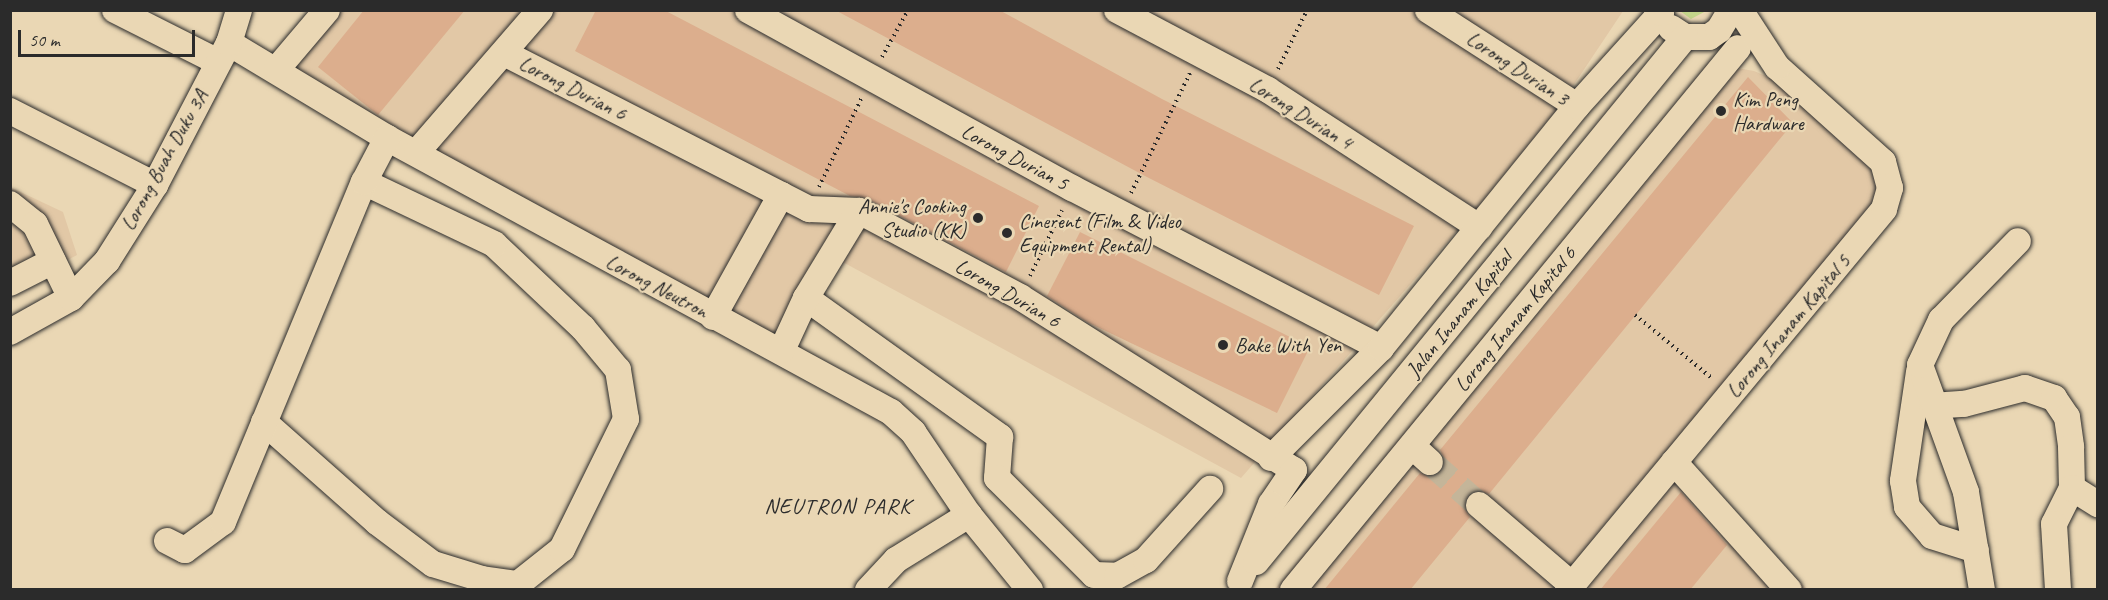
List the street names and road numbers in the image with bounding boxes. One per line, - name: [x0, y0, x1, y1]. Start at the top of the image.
- street label: Lorong Durian 3: [1462, 25, 1574, 111]
- street label: Lorong Durian 6: [515, 50, 631, 126]
- street label: Lorong Durian 4: [1245, 71, 1357, 155]
- street label: Lorong Buah Duku 3A: [115, 86, 213, 234]
- street label: Lorong Durian 5: [957, 118, 1073, 196]
- street label: Lorong Inanam Kapital 6: [1449, 241, 1581, 397]
- street label: Jalan Inanam Kapital: [1401, 247, 1517, 381]
- street label: Lorong Neutron: [602, 249, 712, 323]
- street label: Lorong Inanam Kapital 5: [1721, 249, 1855, 403]
- street label: Lorong Durian 6: [951, 253, 1065, 333]

